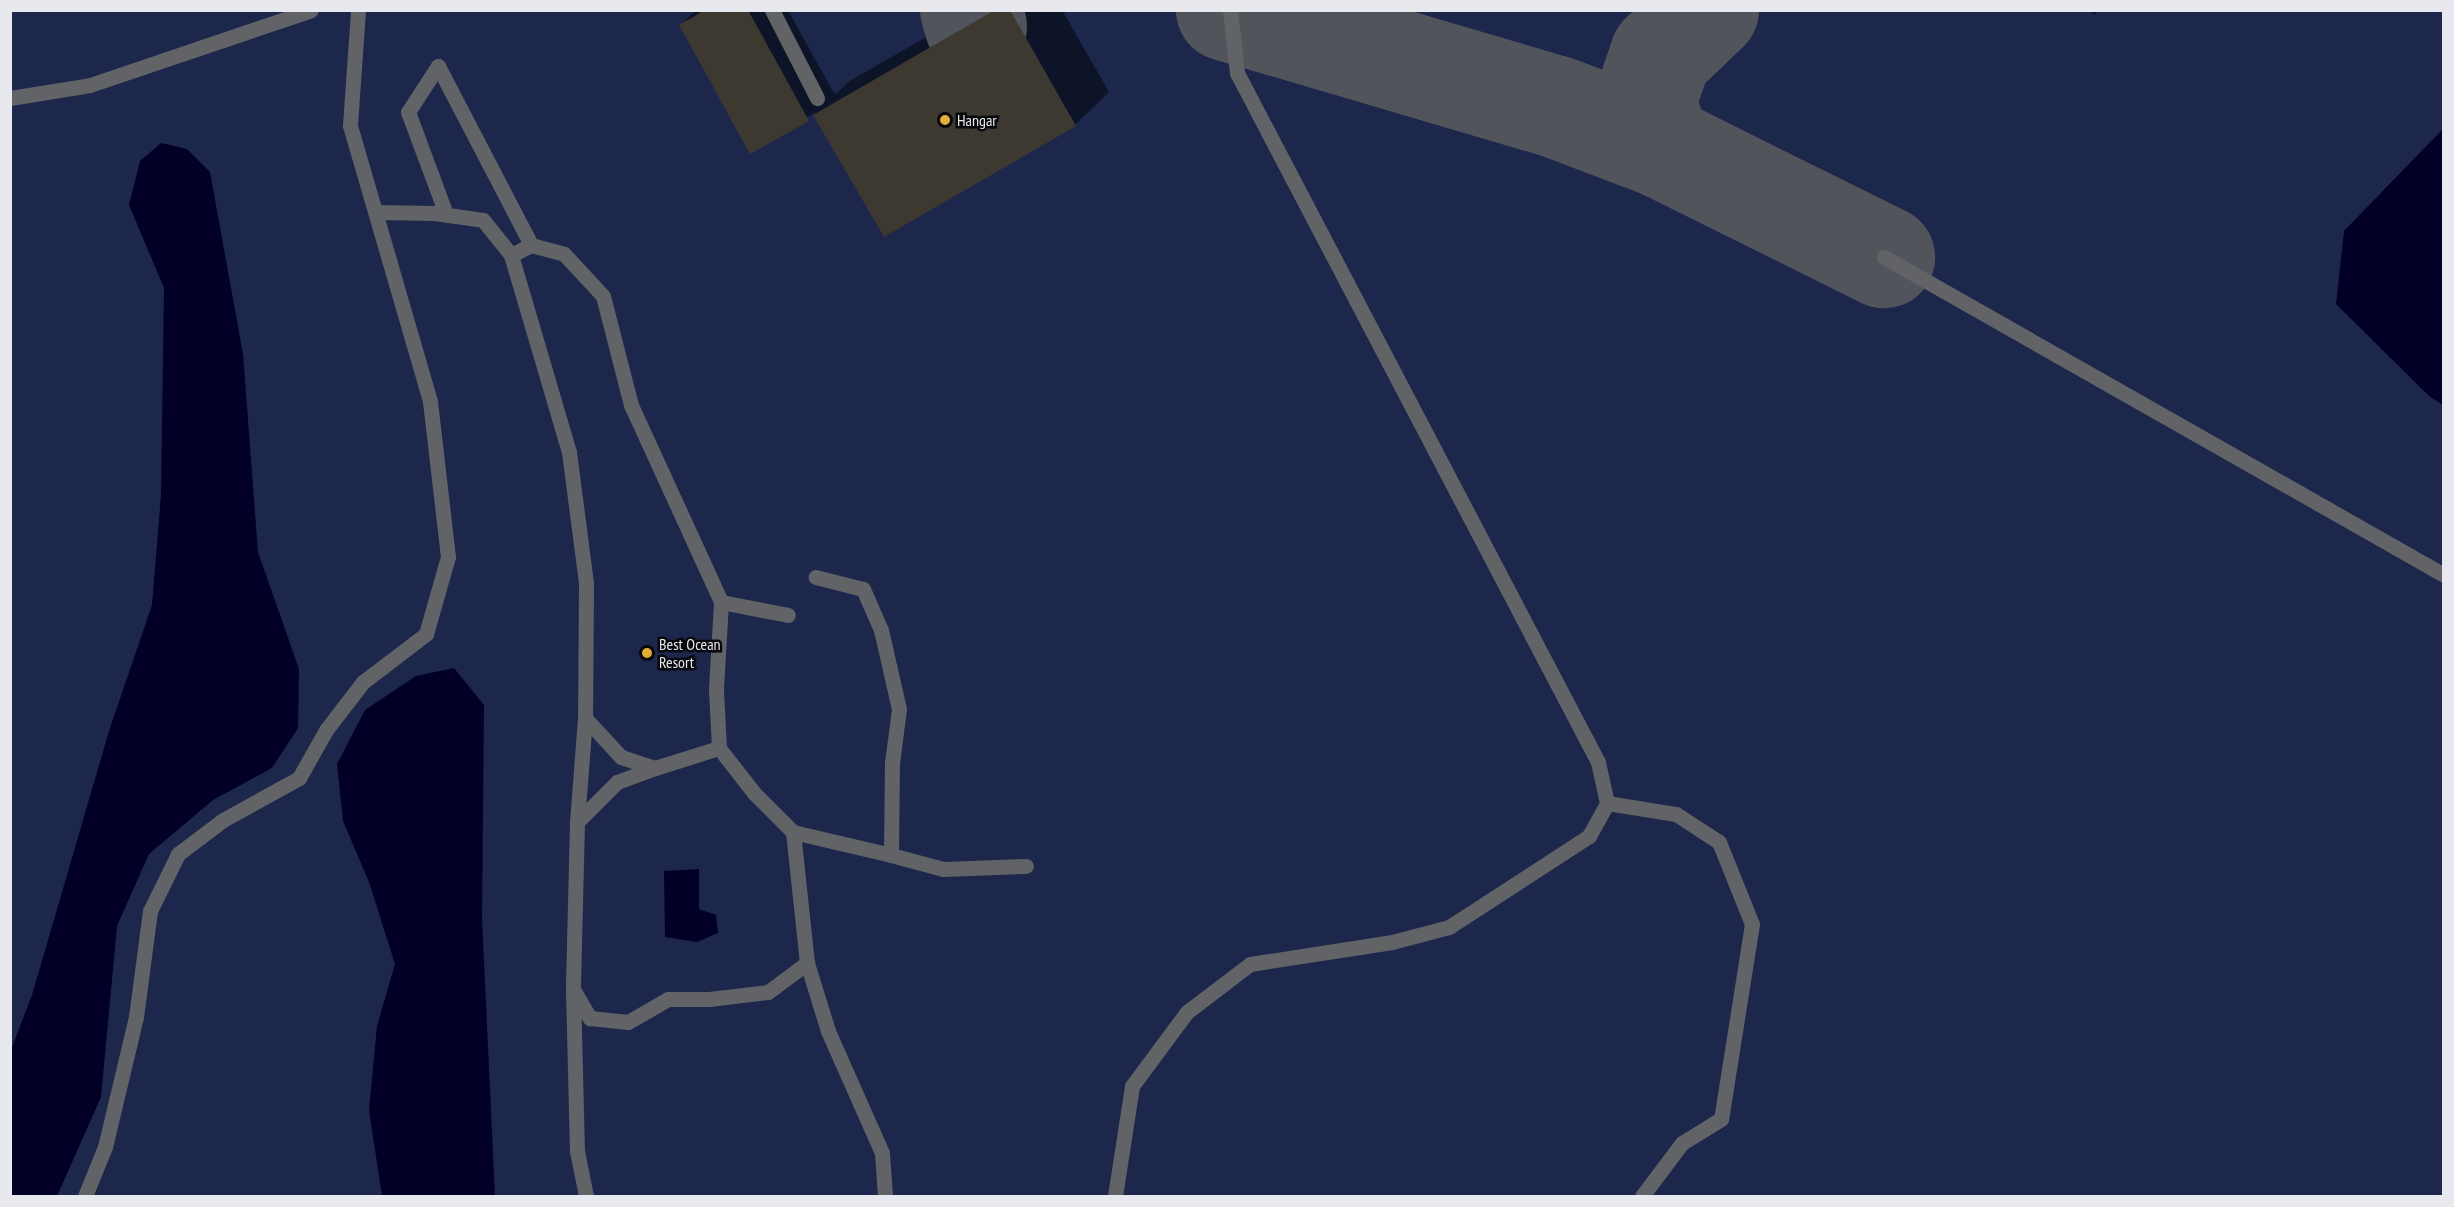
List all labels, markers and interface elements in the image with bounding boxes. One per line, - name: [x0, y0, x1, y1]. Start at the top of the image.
- place label: Hangar: [957, 110, 997, 130]
- marker: Hangar: [938, 113, 952, 127]
- place label: Best Ocean Resort: [659, 634, 721, 672]
- marker: Best Ocean Resort: [640, 646, 654, 660]

